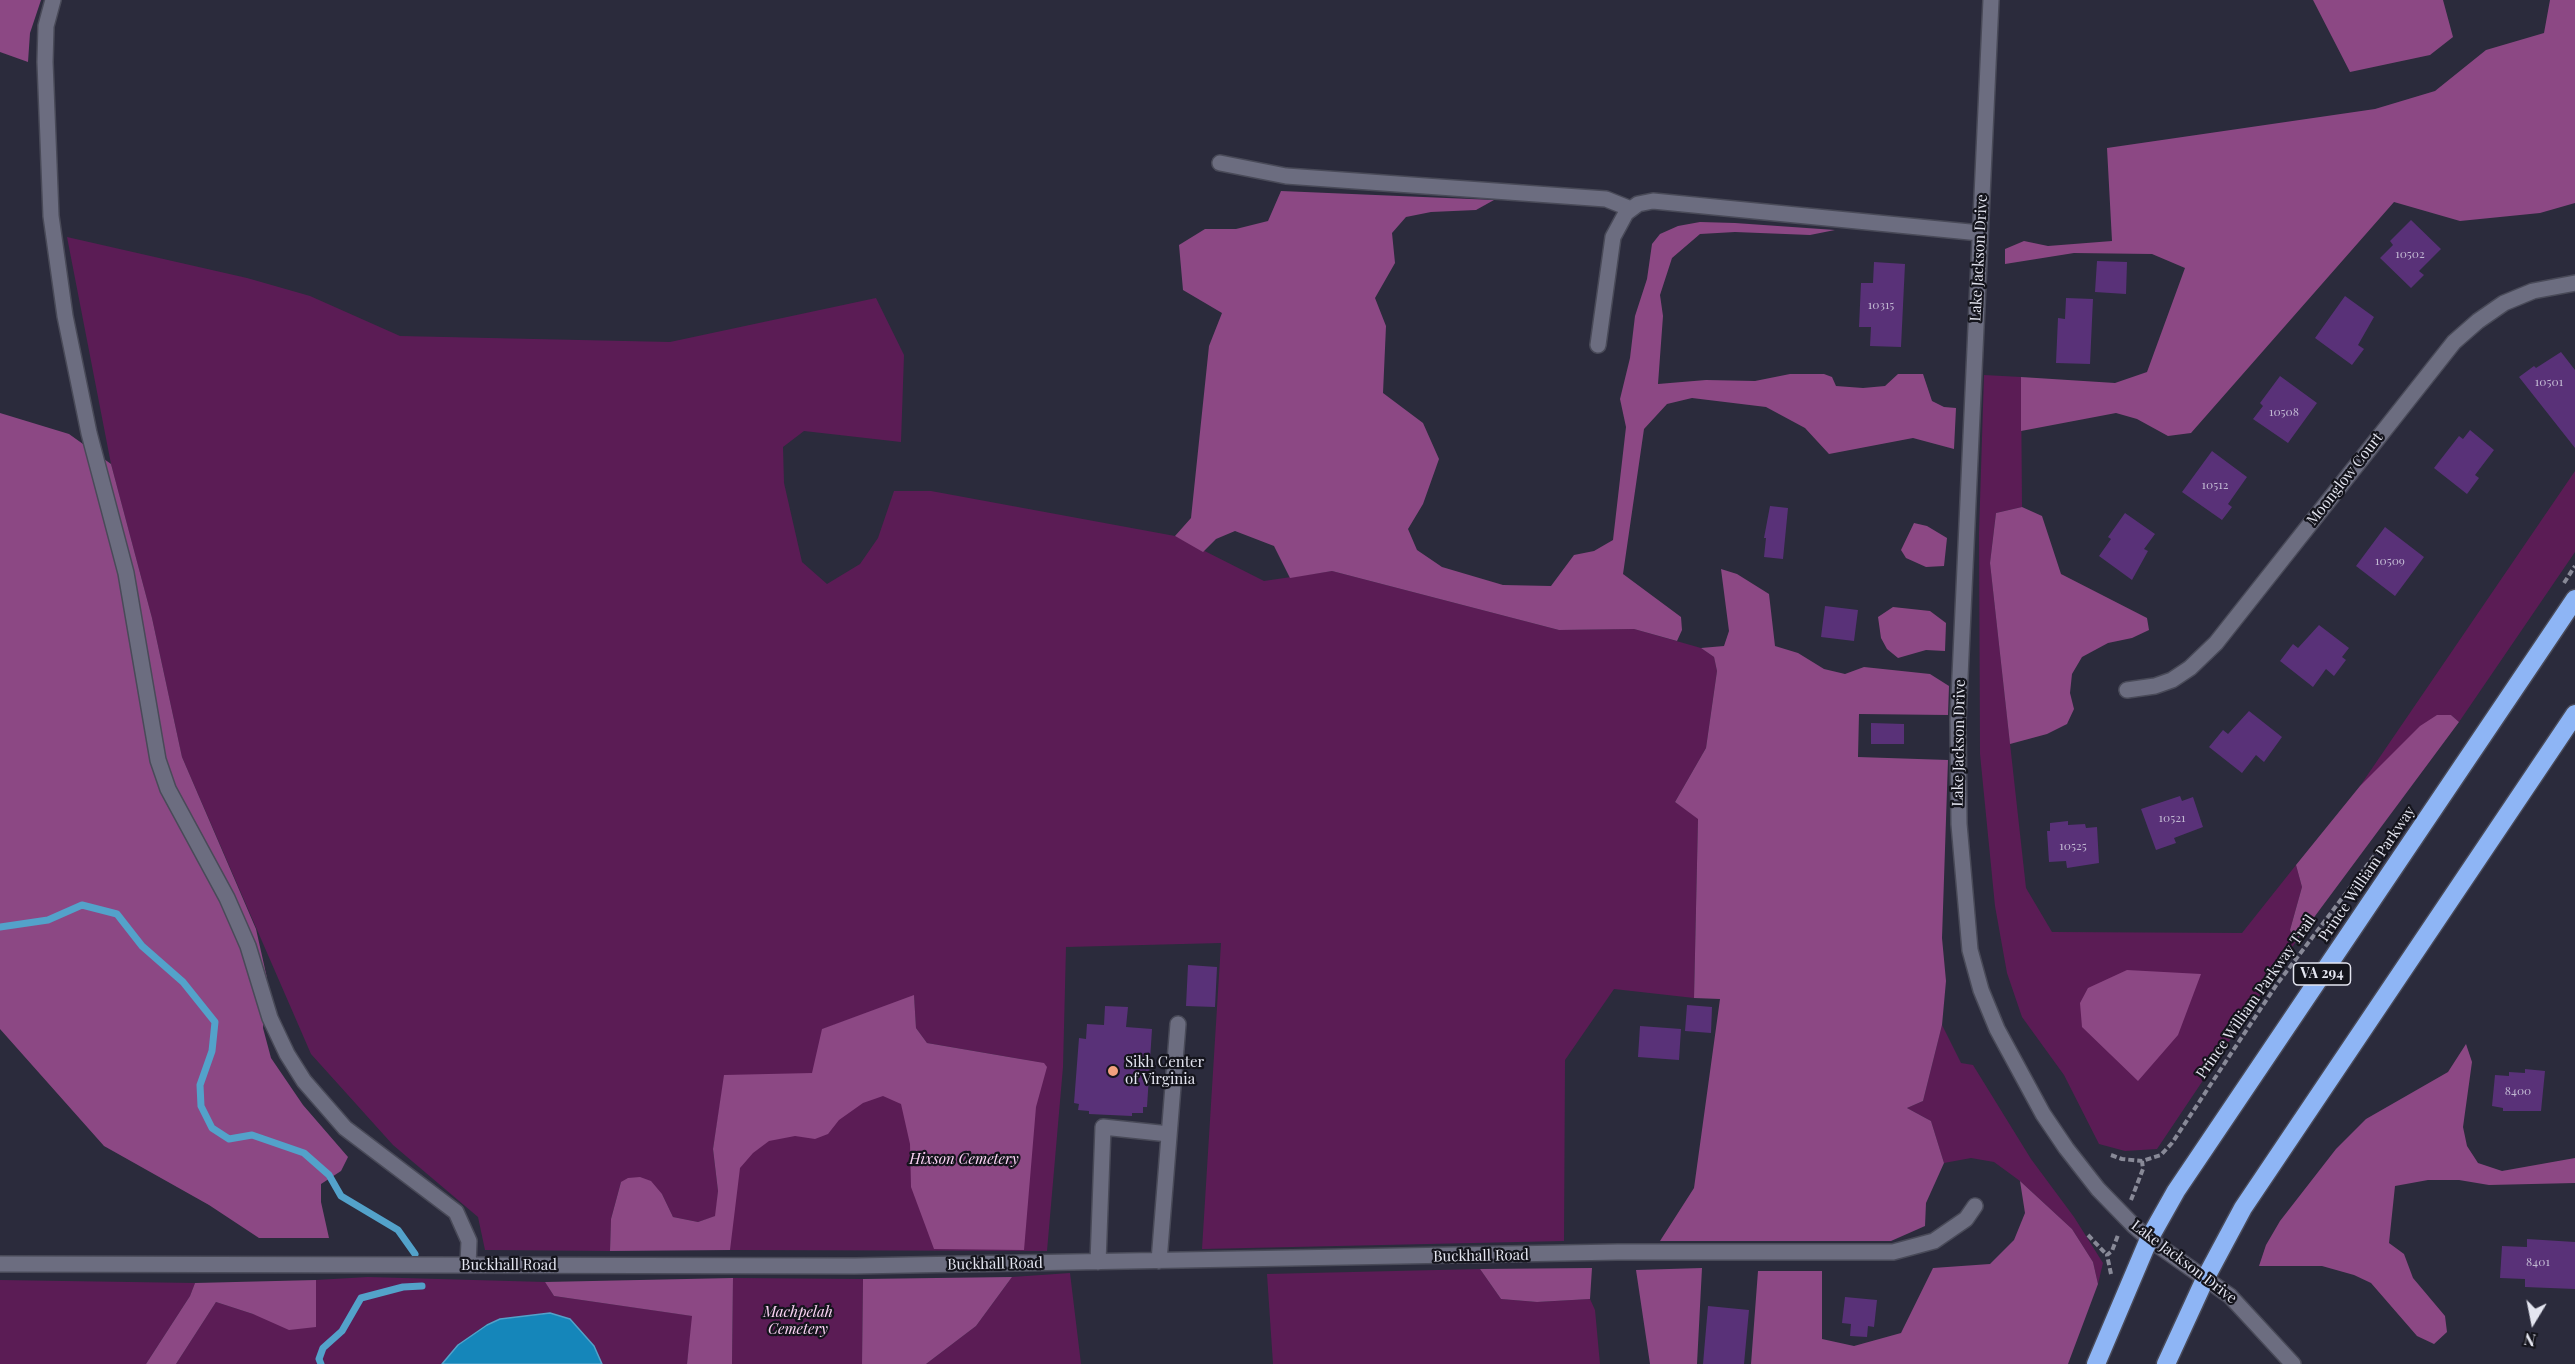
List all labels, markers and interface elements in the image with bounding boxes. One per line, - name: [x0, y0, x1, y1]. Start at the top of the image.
- street label: Lake Jackson Drive: [1967, 194, 1991, 322]
- house number: 10502: [2395, 247, 2425, 261]
- house number: 10315: [1868, 298, 1894, 312]
- house number: 10501: [2535, 375, 2563, 389]
- house number: 10508: [2269, 405, 2299, 419]
- street label: Moonglow Court: [2303, 429, 2387, 529]
- house number: 10512: [2202, 478, 2228, 492]
- house number: 10509: [2375, 554, 2405, 568]
- street label: Lake Jackson Drive: [1949, 679, 1969, 807]
- street label: Prince William Parkway: [2315, 803, 2419, 945]
- house number: 10521: [2159, 811, 2185, 825]
- house number: 10525: [2059, 839, 2087, 853]
- street label: Prince William Parkway Trail: [2193, 912, 2319, 1082]
- road number: VA 294: [2294, 963, 2350, 985]
- place label: Sikh Center of Virginia: [1125, 1053, 1204, 1088]
- marker: Sikh Center of Virginia: [1106, 1064, 1120, 1078]
- house number: 8400: [2505, 1084, 2531, 1098]
- park label: Hixson Cemetery: [909, 1150, 1019, 1168]
- street label: Lake Jackson Drive: [2128, 1216, 2240, 1308]
- street label: Buckhall Road: [1433, 1246, 1529, 1266]
- street label: Buckhall Road: [947, 1254, 1043, 1274]
- house number: 8401: [2526, 1255, 2550, 1269]
- street label: Buckhall Road: [461, 1256, 557, 1274]
- north arrow: [2503, 1292, 2563, 1352]
- park label: Machpelah Cemetery: [763, 1303, 833, 1338]
- text: N: [2522, 1329, 2537, 1352]

